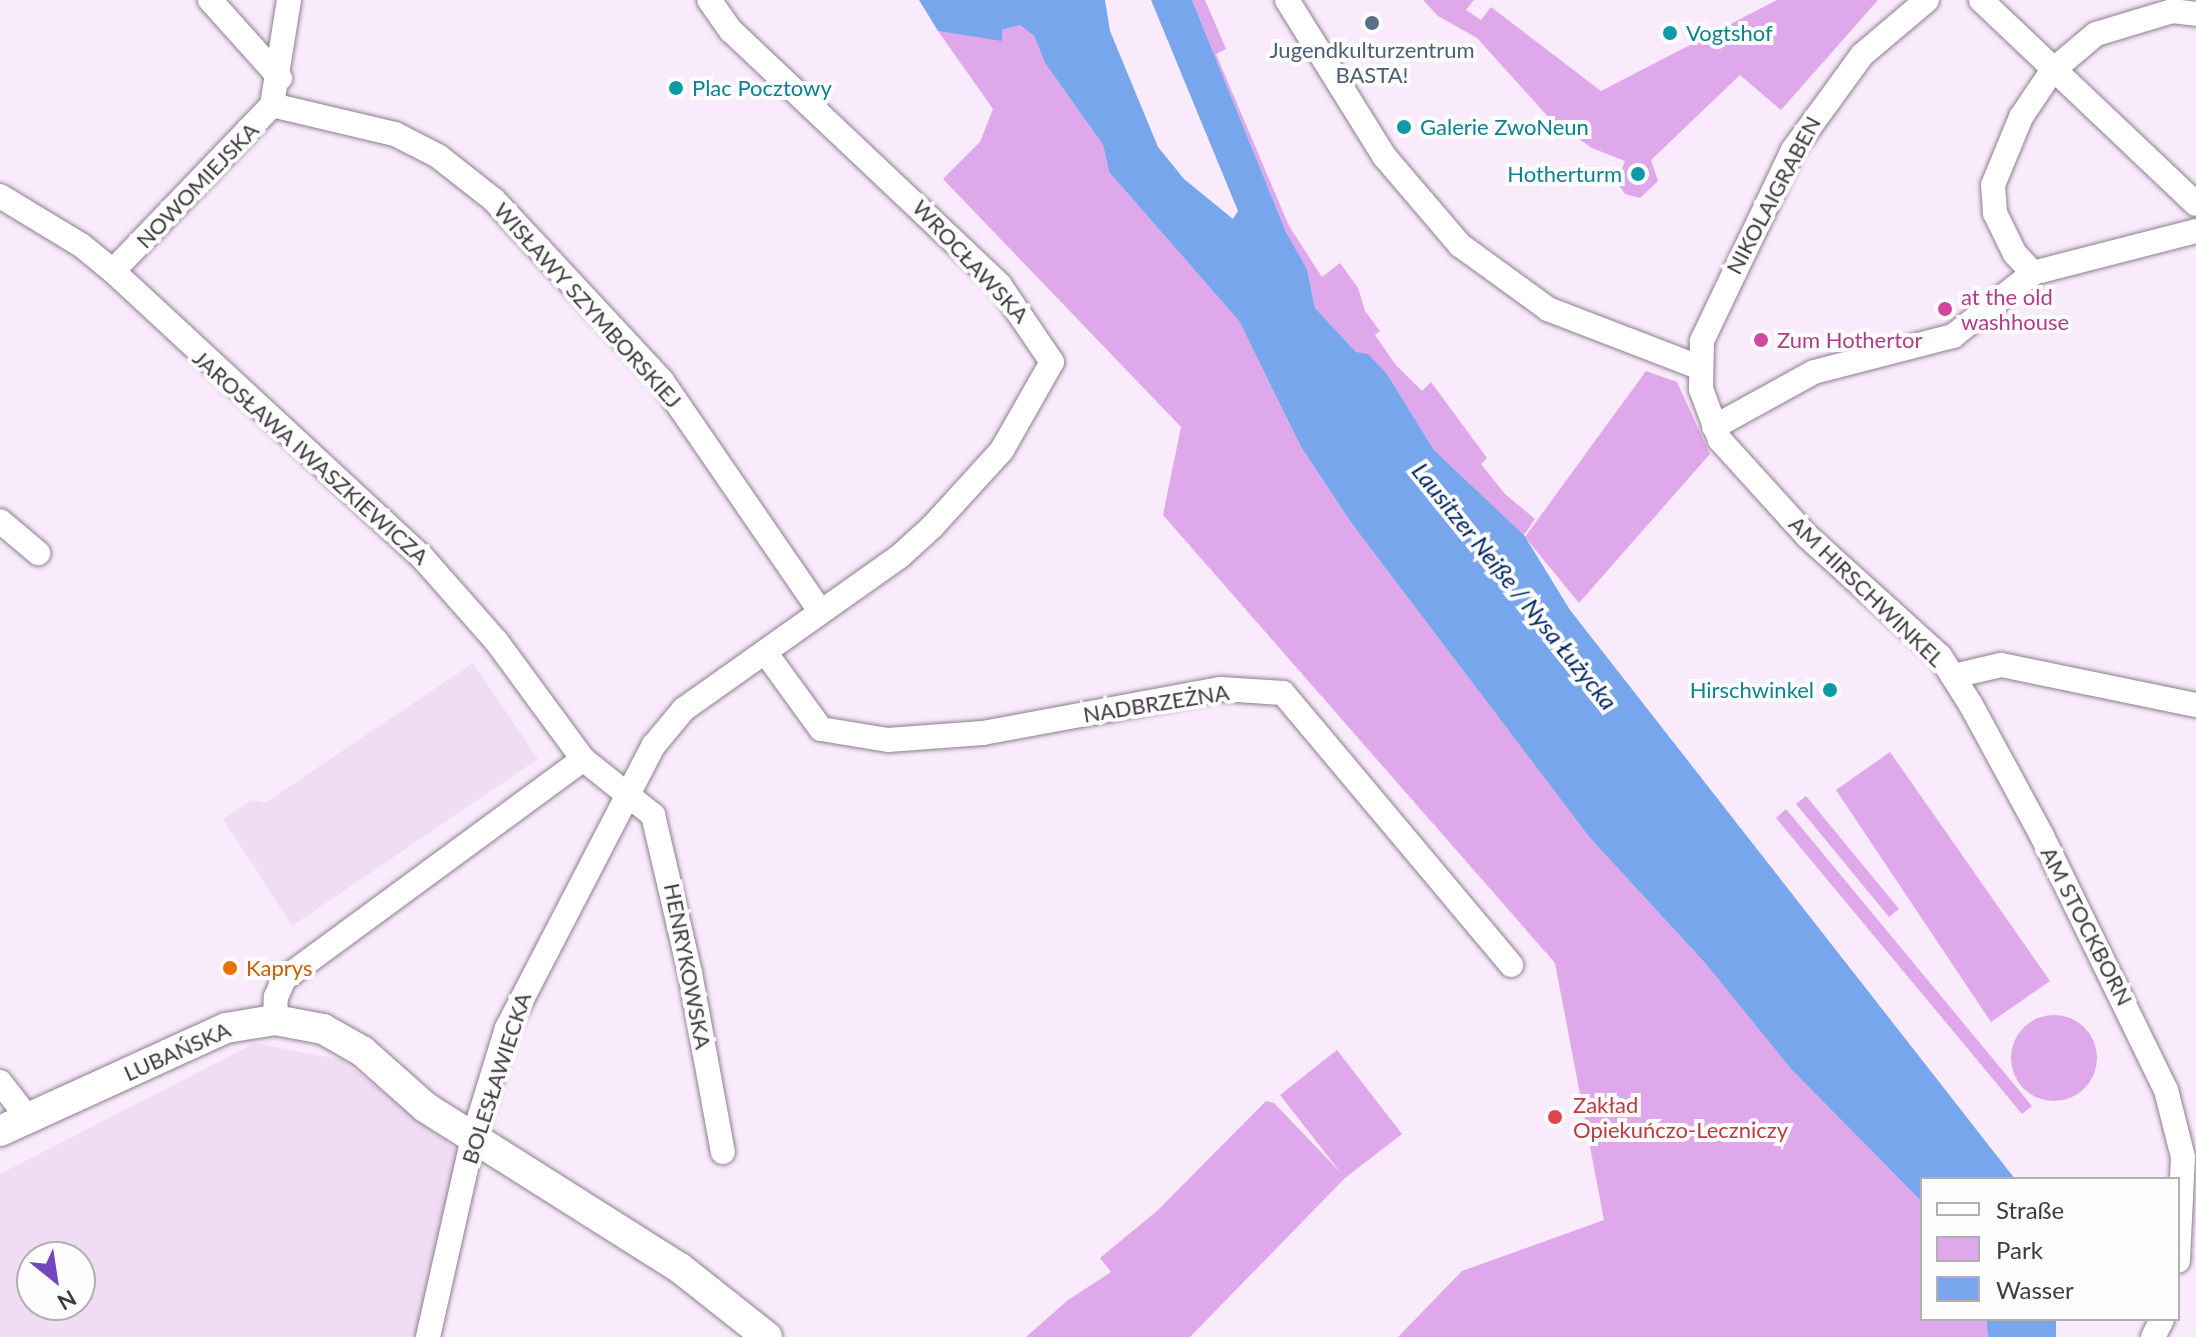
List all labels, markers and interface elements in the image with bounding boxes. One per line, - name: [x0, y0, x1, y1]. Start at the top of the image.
- marker: Jugendkulturzentrum BASTA!: [1363, 14, 1381, 32]
- place label: Vogtshof: [1686, 20, 1773, 46]
- marker: Vogtshof: [1661, 24, 1679, 42]
- place label: Jugendkulturzentrum BASTA!: [1269, 36, 1475, 88]
- place label: Plac Pocztowy: [692, 75, 832, 101]
- marker: Plac Pocztowy: [667, 79, 685, 97]
- street label: NIKOLAIGRABEN: [1720, 112, 1826, 278]
- place label: Galerie ZwoNeun: [1420, 114, 1589, 140]
- street label: NOWOMIEJSKA: [130, 117, 264, 253]
- marker: Galerie ZwoNeun: [1395, 118, 1413, 136]
- place label: Hotherturm: [1507, 161, 1622, 187]
- marker: Hotherturm: [1629, 165, 1647, 183]
- street label: WROCŁAWSKA: [907, 194, 1035, 328]
- street label: WISŁAWY SZYMBORSKIEJ: [488, 197, 688, 413]
- place label: at the old washhouse: [1961, 283, 2069, 334]
- marker: at the old washhouse: [1936, 300, 1954, 318]
- place label: Zum Hothertor: [1777, 327, 1923, 353]
- marker: Zum Hothertor: [1752, 331, 1770, 349]
- street label: JAROSŁAWA IWASZKIEWICZA: [188, 344, 434, 570]
- water label: Lausitzer Neiße / Nysa Łużycka: [1406, 456, 1624, 716]
- street label: AM HIRSCHWINKEL: [1784, 510, 1950, 672]
- place label: Hirschwinkel: [1690, 677, 1814, 703]
- street label: NADBRZEŻNA: [1081, 678, 1231, 728]
- marker: Hirschwinkel: [1821, 681, 1839, 699]
- street label: AM STOCKBORN: [2036, 842, 2138, 1010]
- street label: HENRYKOWSKA: [659, 881, 717, 1051]
- place label: Kaprys: [246, 955, 312, 981]
- marker: Kaprys: [221, 959, 239, 977]
- street label: BOLESŁAWIECKA: [456, 989, 536, 1167]
- street label: LUBAŃSKA: [120, 1016, 234, 1086]
- place label: Zakład Opiekuńczo-Leczniczy: [1573, 1091, 1788, 1142]
- marker: Zakład Opiekuńczo-Leczniczy: [1544, 1106, 1566, 1128]
- legend: [1920, 1177, 2180, 1321]
- text: Straße: [1996, 1195, 2064, 1224]
- text: Park: [1996, 1235, 2043, 1264]
- north arrow: [16, 1241, 96, 1321]
- text: Wasser: [1996, 1275, 2074, 1304]
- text: N: [53, 1285, 81, 1316]

